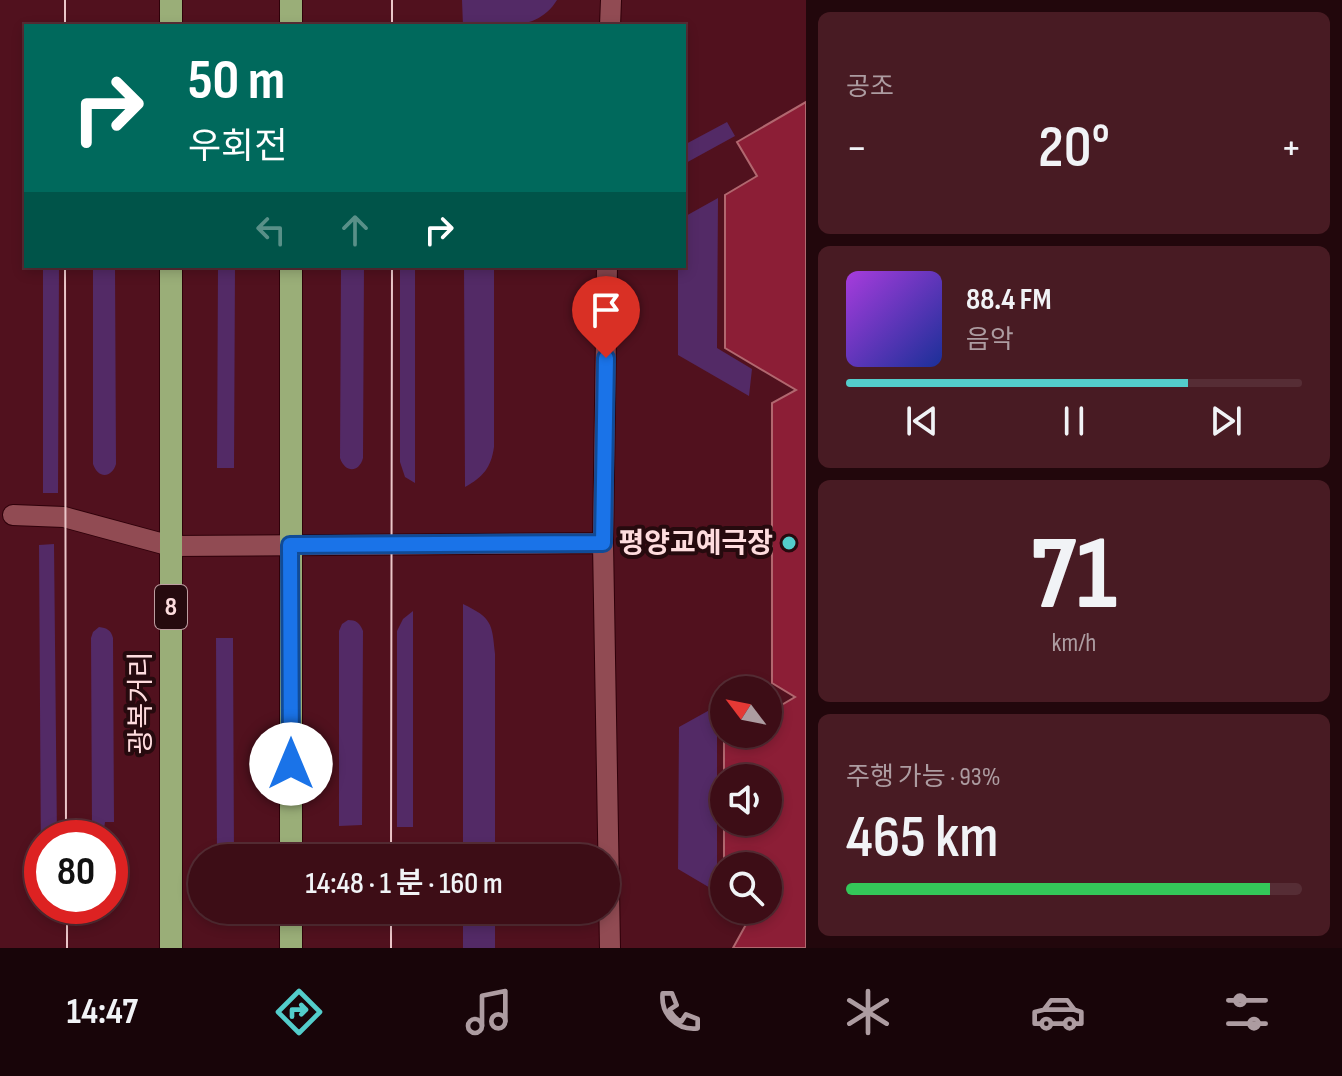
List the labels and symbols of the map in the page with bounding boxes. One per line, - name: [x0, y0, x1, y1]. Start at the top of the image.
- pin: [572, 276, 640, 358]
- place label: 평양교예극장: [618, 527, 773, 560]
- marker: 평양교예극장: [780, 534, 798, 552]
- road number: 8: [155, 585, 187, 629]
- street label: 광복거리: [125, 651, 158, 755]
- north arrow: [710, 676, 782, 748]
- position arrow: [249, 722, 333, 806]
- speed limit sign: 80: [24, 820, 128, 924]

